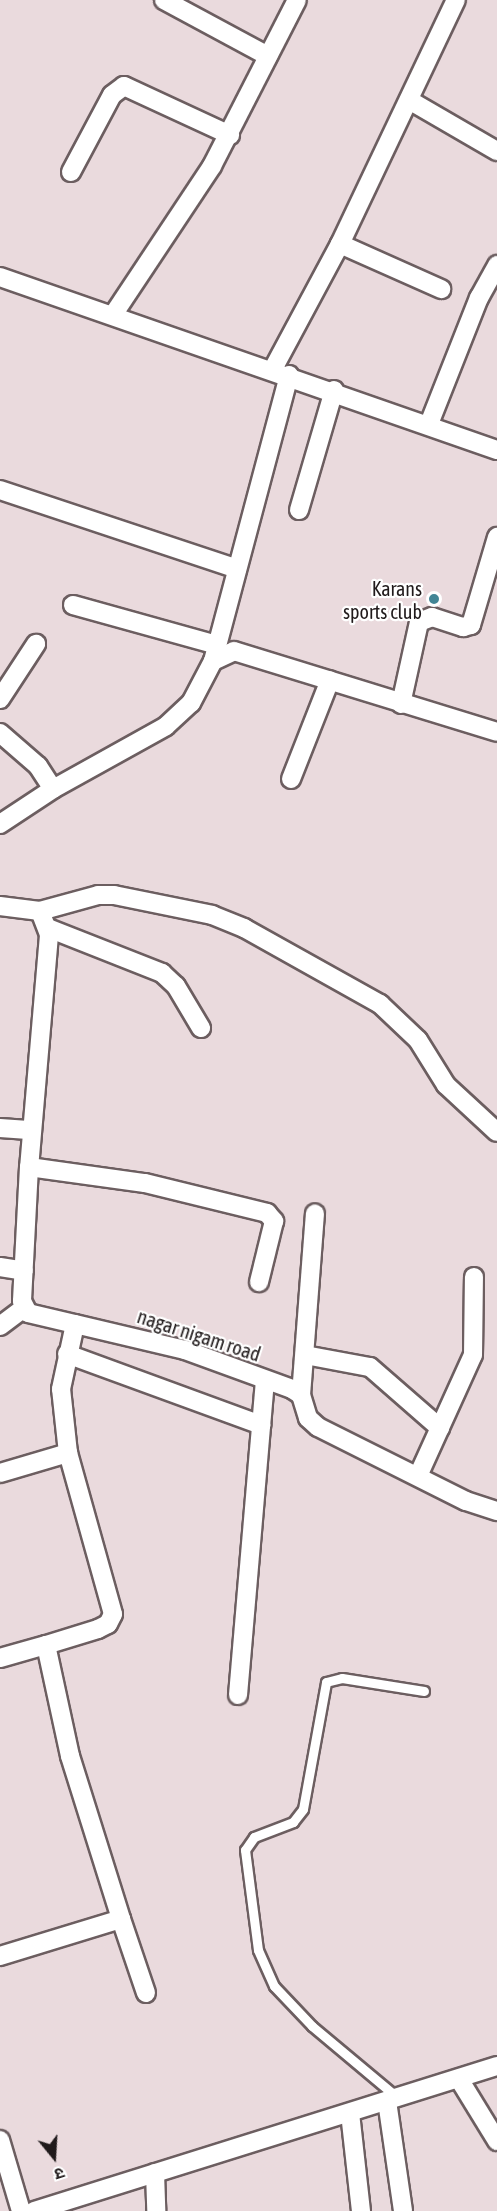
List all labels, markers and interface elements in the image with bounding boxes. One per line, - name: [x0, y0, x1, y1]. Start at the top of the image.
- place label: Karans sports club: [343, 576, 422, 623]
- marker: Karans sports club: [427, 592, 441, 606]
- street label: nagar nigam road: [134, 1304, 264, 1366]
- north arrow: [24, 2127, 84, 2187]
- text: उ: [52, 2164, 67, 2184]

